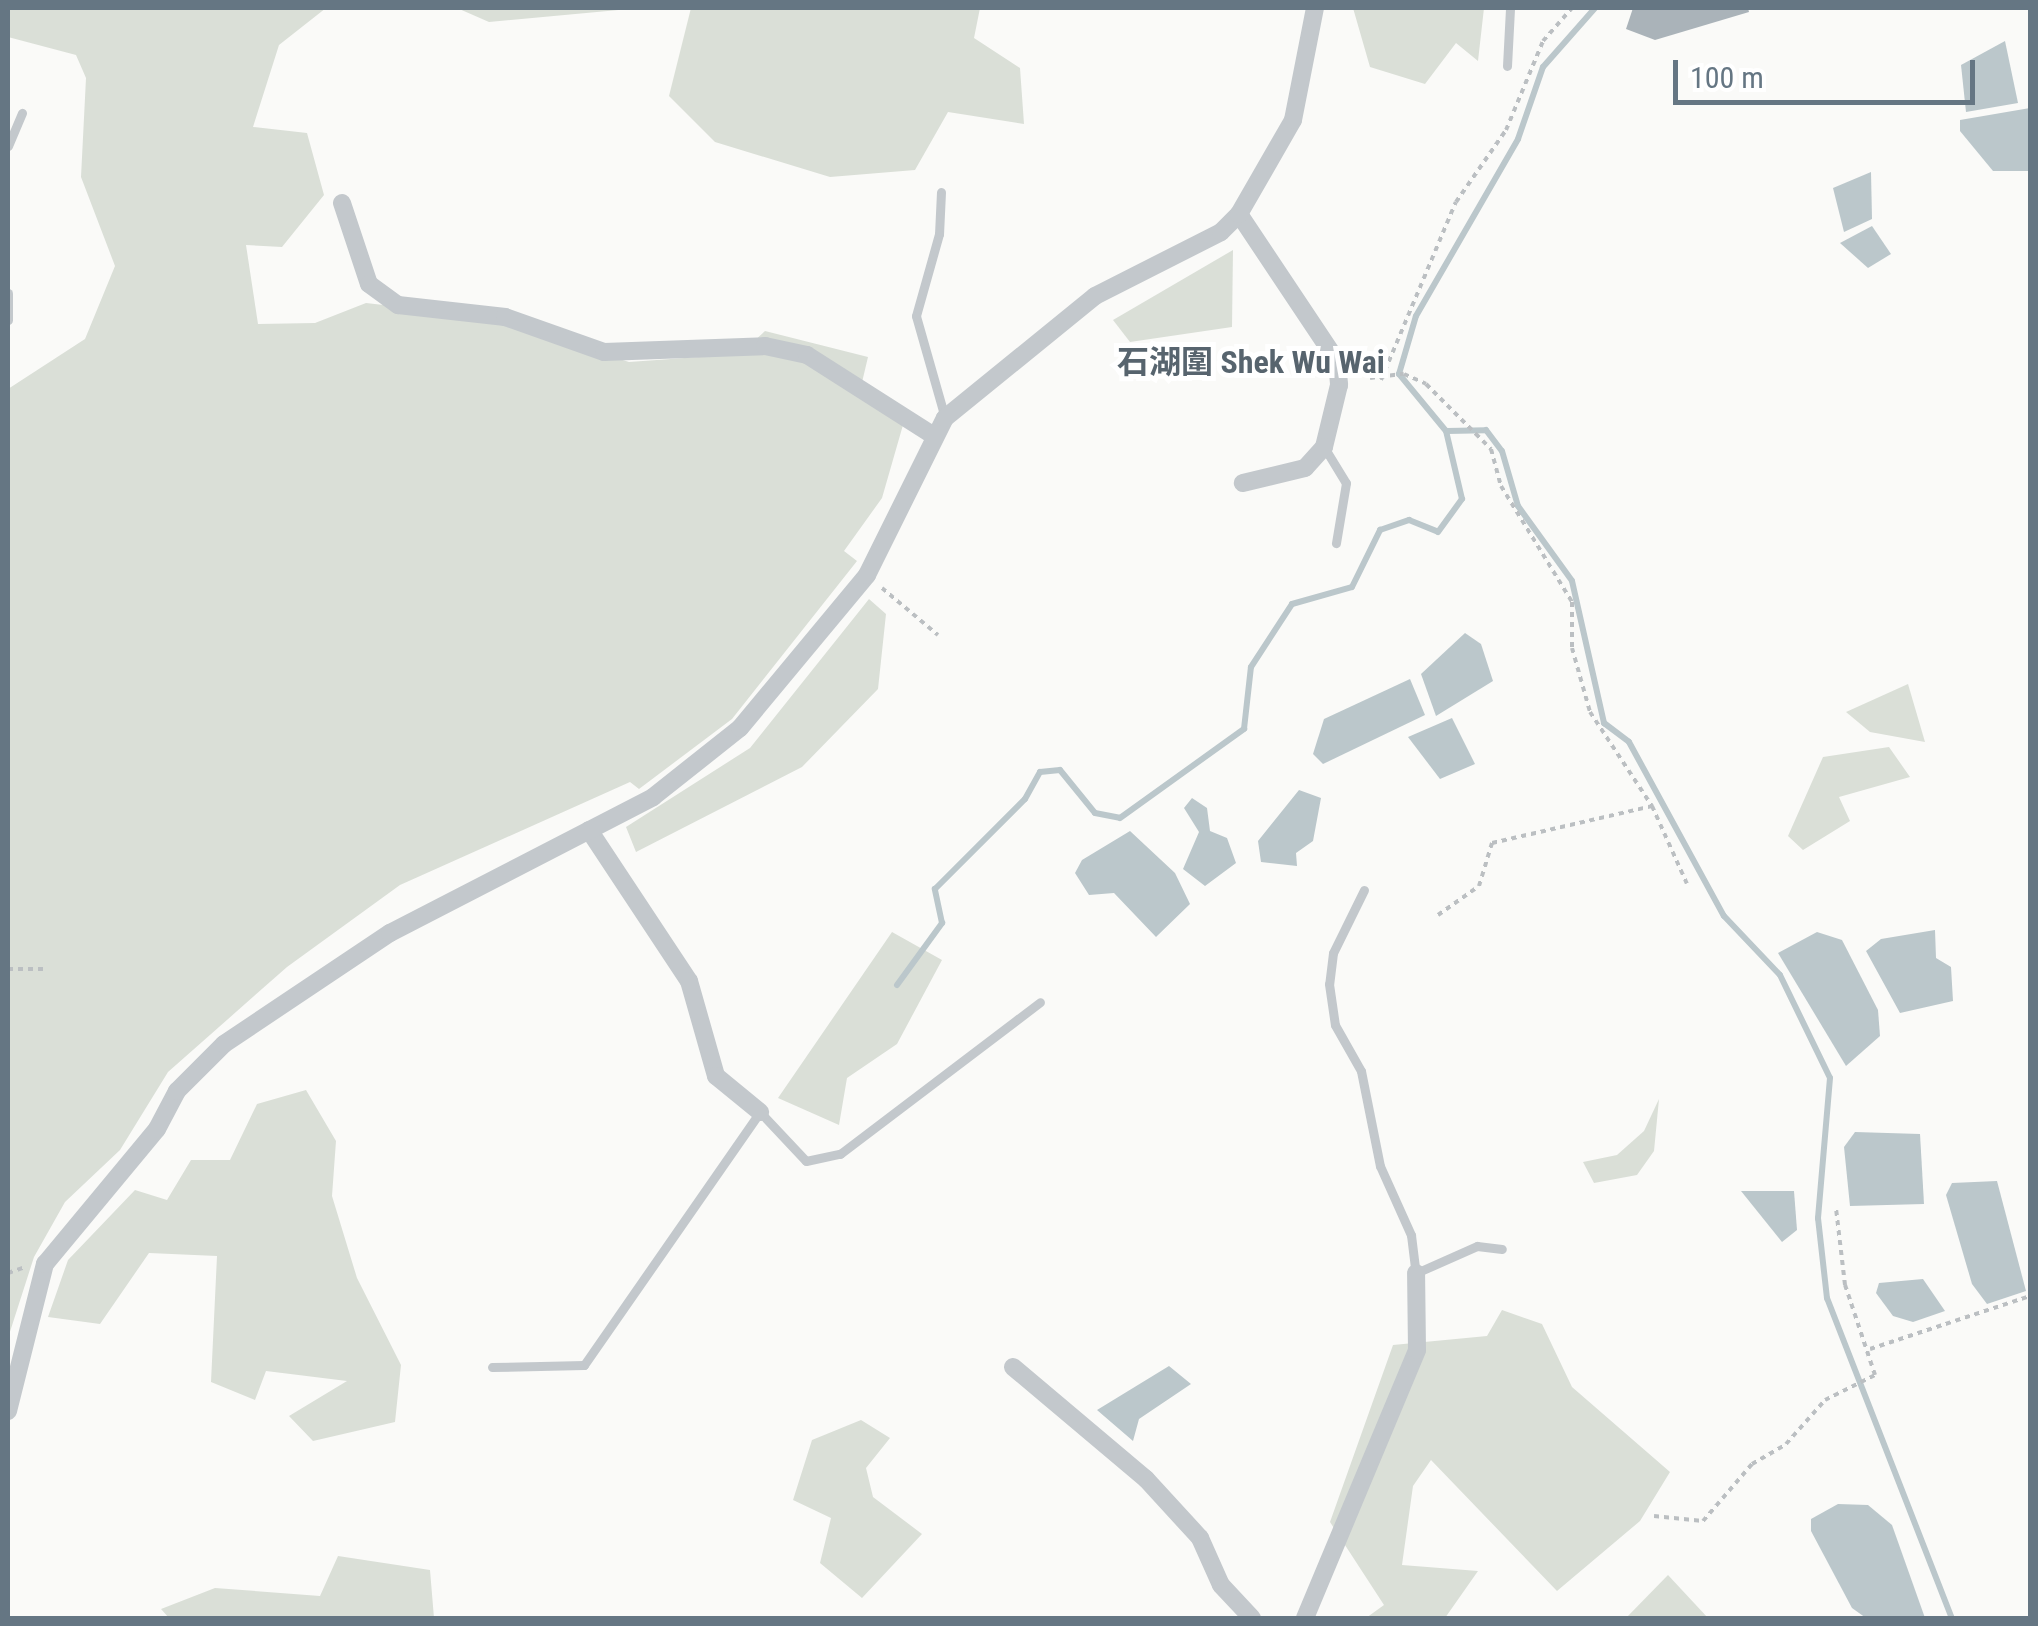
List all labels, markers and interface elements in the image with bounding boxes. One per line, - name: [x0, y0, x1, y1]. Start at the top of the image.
- scale bar: [1678, 40, 1980, 102]
- text: 100 m: [1690, 60, 1764, 95]
- district label: 石湖圍 Shek Wu Wai: [1117, 343, 1385, 381]

